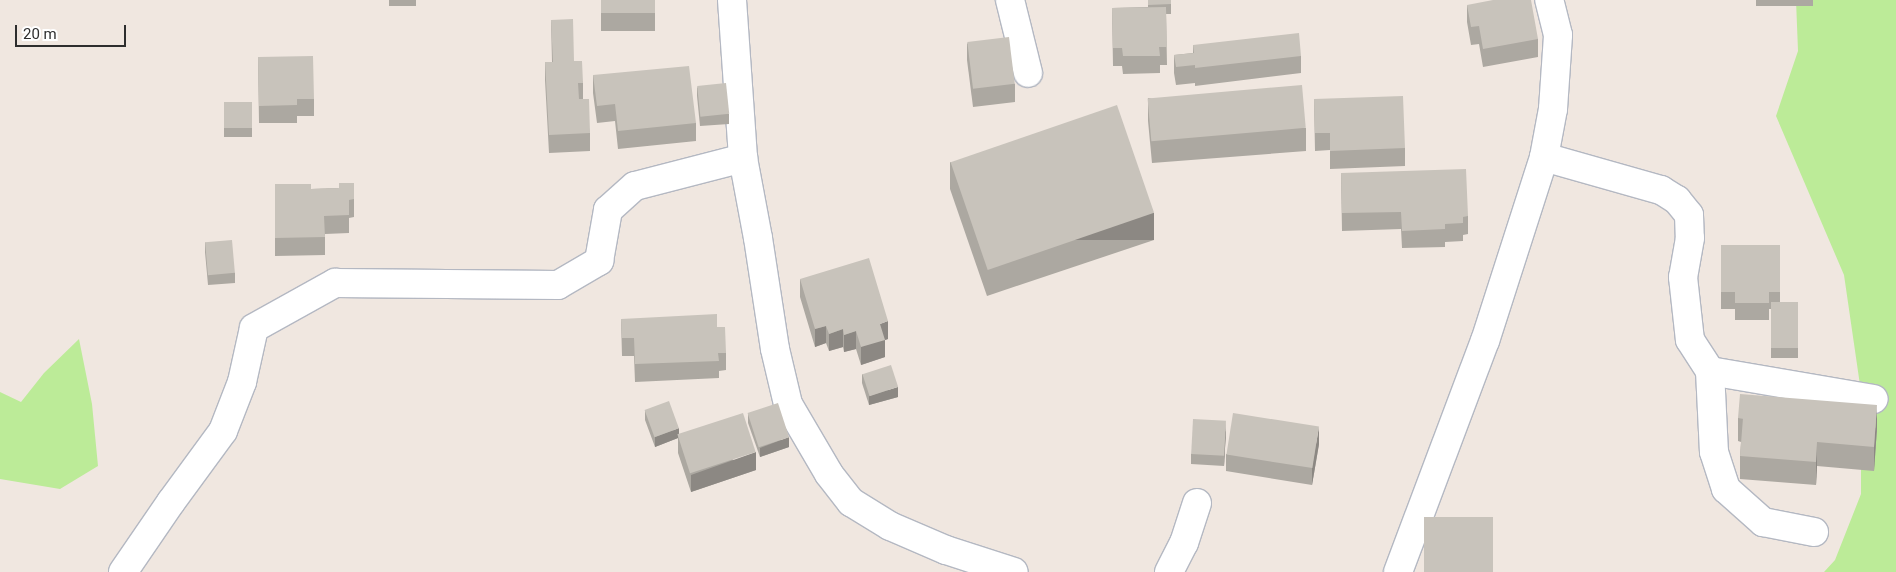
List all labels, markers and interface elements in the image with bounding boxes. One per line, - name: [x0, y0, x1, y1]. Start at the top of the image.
- scale bar: [18, 15, 129, 47]
- text: 20 m: [23, 25, 57, 43]

